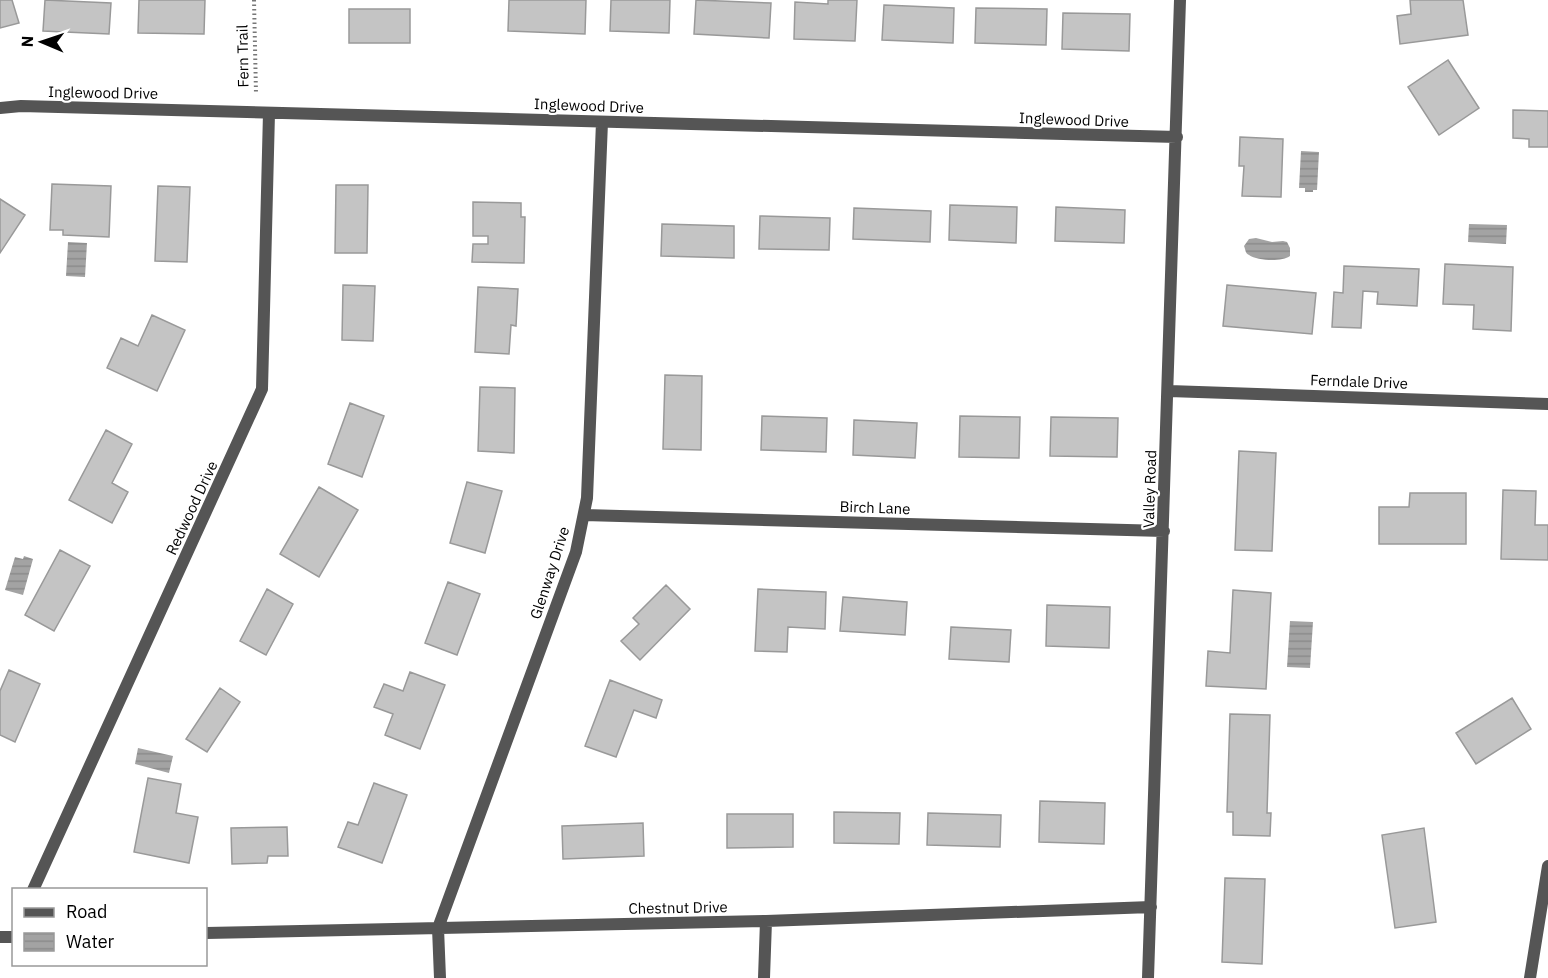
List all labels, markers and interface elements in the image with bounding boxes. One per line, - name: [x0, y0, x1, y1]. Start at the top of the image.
- north arrow: [12, 12, 72, 72]
- street label: Fern Trail: [232, 24, 253, 88]
- text: N: [17, 35, 37, 48]
- street label: Inglewood Drive: [48, 82, 158, 103]
- street label: Inglewood Drive: [534, 94, 644, 117]
- street label: Inglewood Drive: [1019, 108, 1129, 131]
- street label: Ferndale Drive: [1310, 370, 1408, 393]
- street label: Valley Road: [1139, 449, 1160, 529]
- street label: Redwood Drive: [161, 458, 222, 558]
- street label: Birch Lane: [839, 497, 911, 518]
- street label: Glenway Drive: [526, 524, 573, 622]
- legend: [12, 888, 207, 966]
- street label: Chestnut Drive: [628, 897, 728, 918]
- text: Road: [66, 900, 107, 923]
- text: Water: [66, 930, 115, 953]

